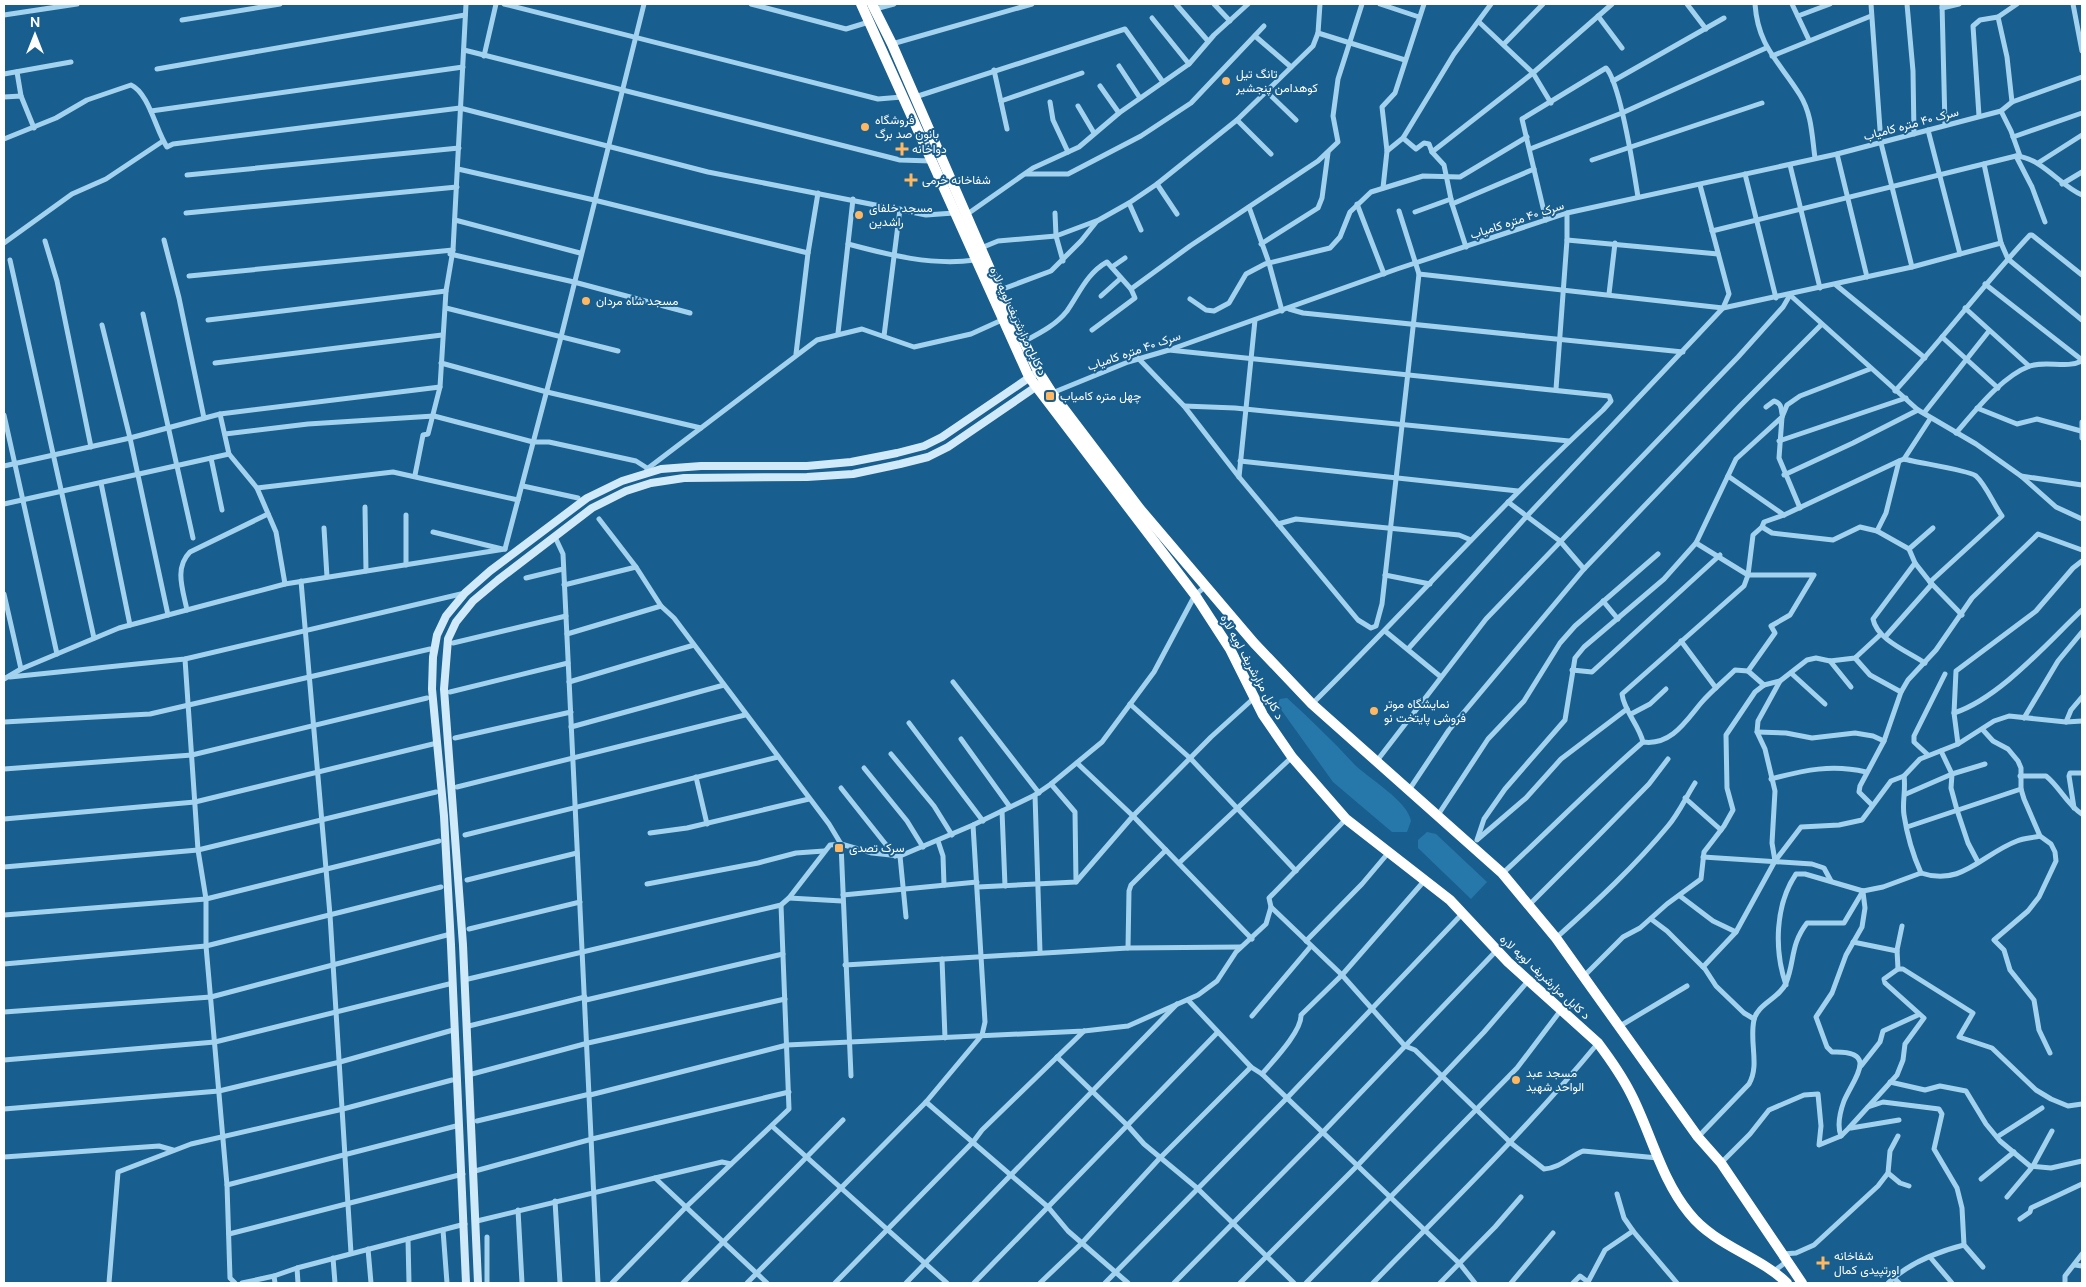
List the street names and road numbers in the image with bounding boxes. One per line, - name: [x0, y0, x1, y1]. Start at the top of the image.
- street label: سرک ۴۰ متره کامیاب: [1862, 104, 1960, 144]
- street label: سرک ۴۰ متره کامیاب: [1468, 197, 1566, 243]
- street label: د کابل مزارشریف لویه لاره: [986, 264, 1050, 378]
- street label: سرک ۴۰ متره کامیاب: [1085, 328, 1183, 374]
- street label: د کابل مزارشریف لویه لاره: [1216, 611, 1288, 723]
- street label: د کابل مزارشریف لویه لاره: [1496, 931, 1594, 1023]

